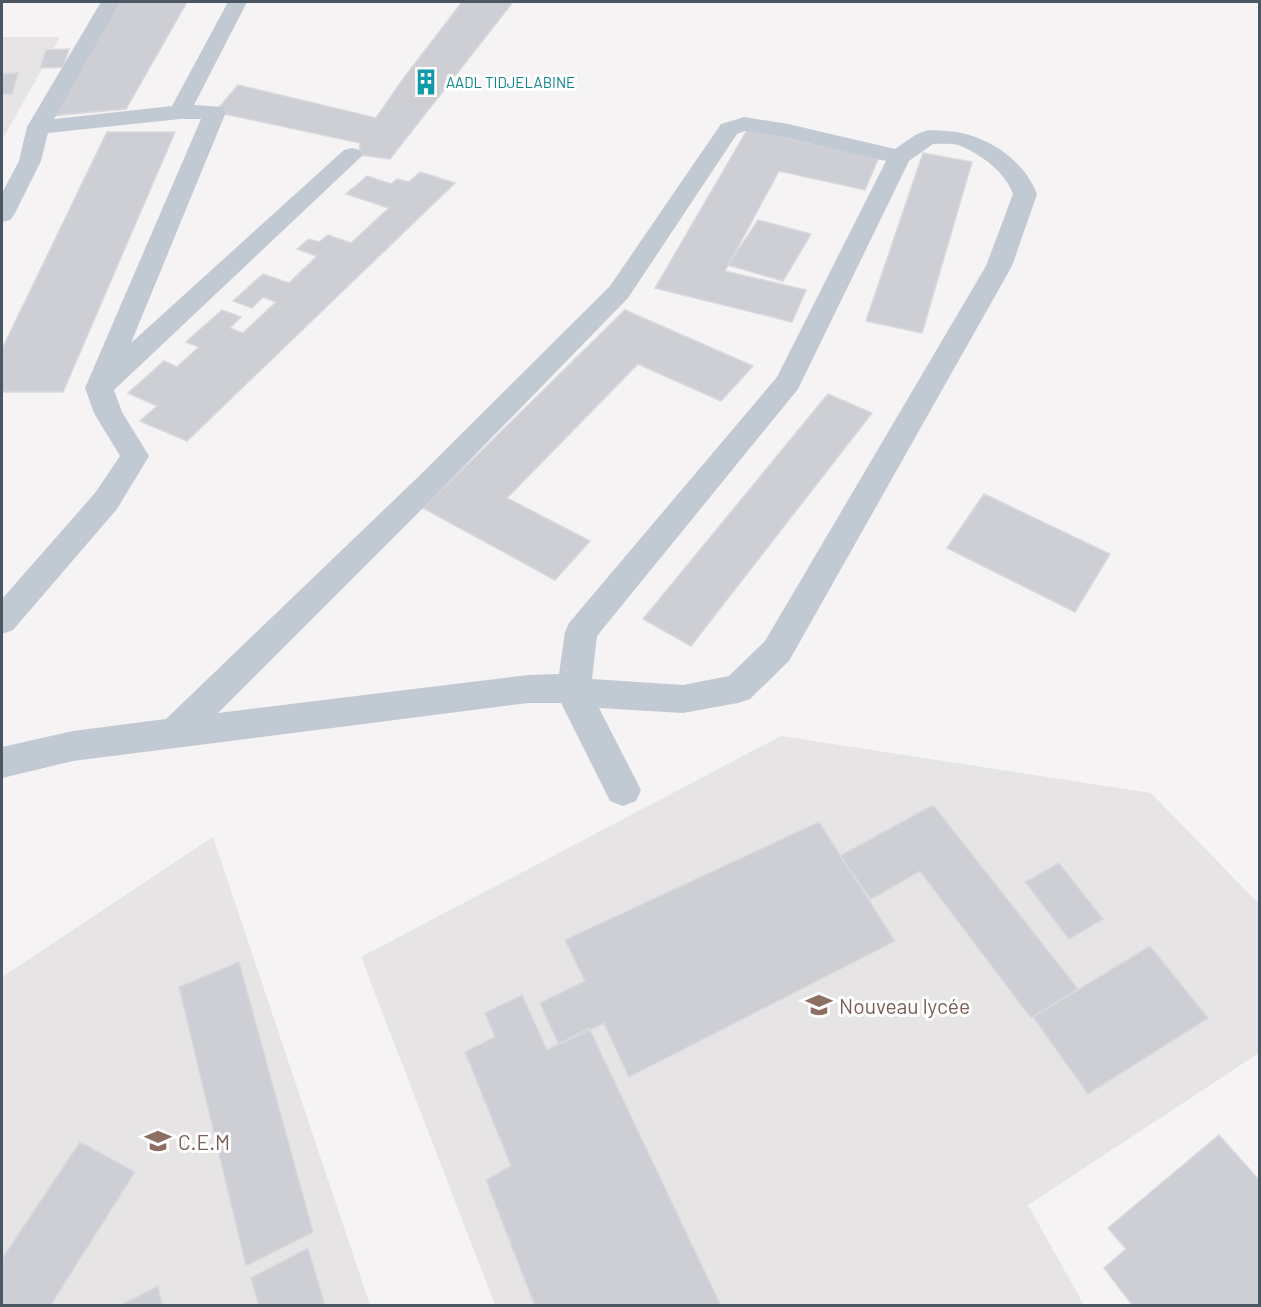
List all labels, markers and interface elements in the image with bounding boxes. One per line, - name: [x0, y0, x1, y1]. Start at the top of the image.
- building icon: AADL TIDJELABINE: [411, 67, 441, 97]
- place label: AADL TIDJELABINE: [446, 73, 575, 91]
- school or university icon: Nouveau lycée: [804, 990, 834, 1020]
- place label: Nouveau lycée: [839, 993, 970, 1018]
- school or university icon: C.E.M: [143, 1126, 173, 1156]
- place label: C.E.M: [178, 1129, 230, 1154]

